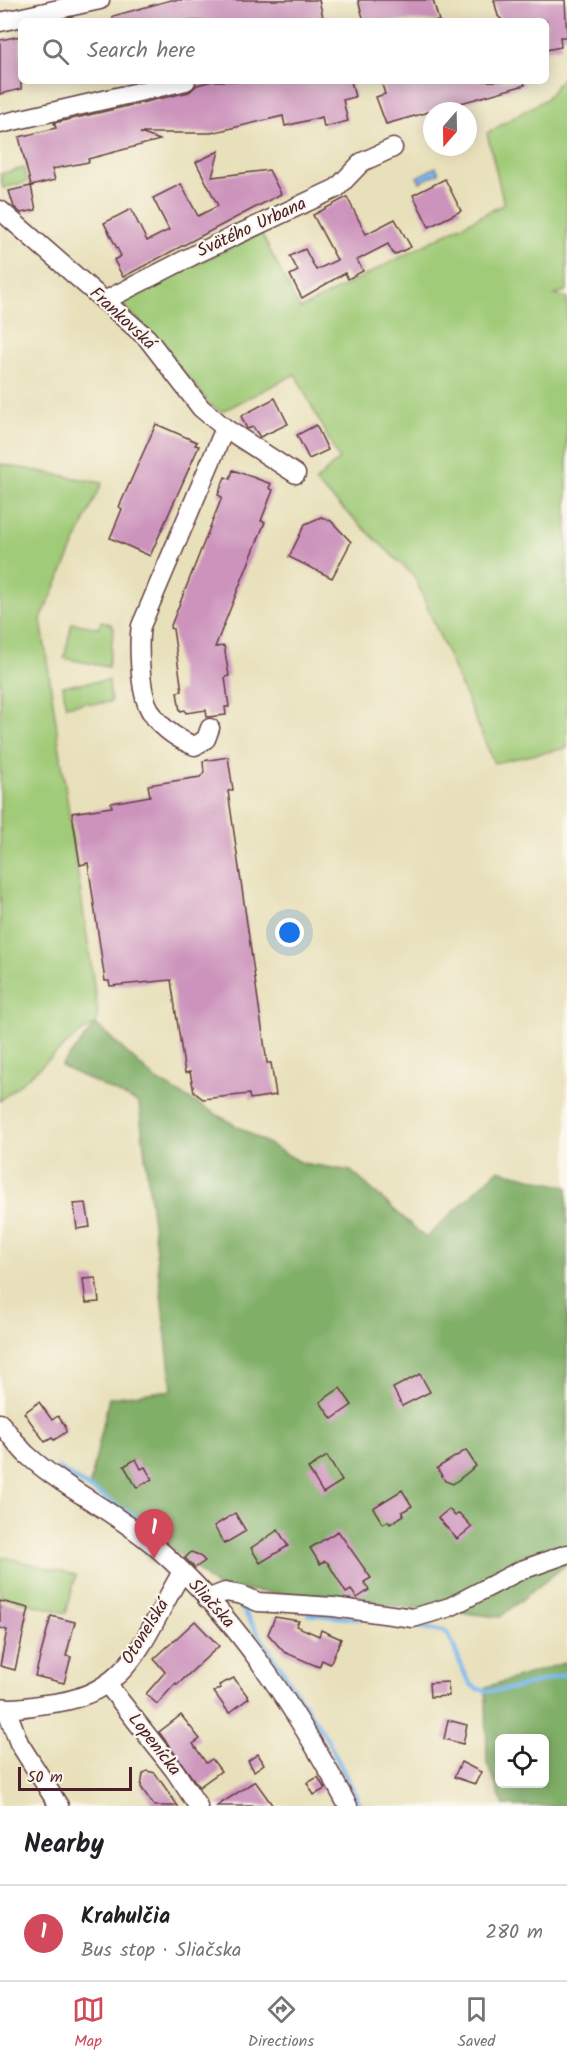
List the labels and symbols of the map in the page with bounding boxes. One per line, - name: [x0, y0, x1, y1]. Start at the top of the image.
- north arrow: [423, 102, 477, 156]
- street label: Svätého Urbana: [192, 190, 312, 266]
- street label: Frankovská: [82, 280, 163, 359]
- your location: [275, 918, 304, 947]
- pin: 1: [134, 1510, 174, 1559]
- street label: Sliačska: [180, 1572, 242, 1636]
- street label: Otonelská: [114, 1592, 178, 1671]
- street label: Lopenícka: [120, 1707, 188, 1783]
- scale bar: [18, 1764, 132, 1792]

